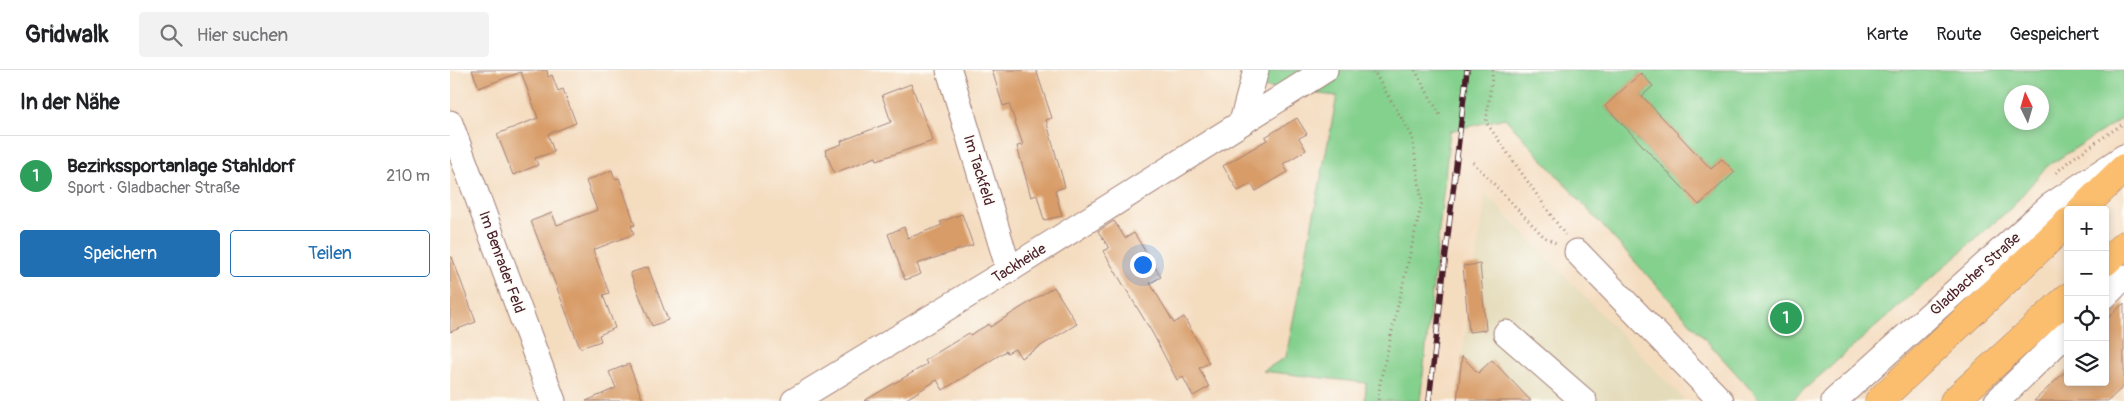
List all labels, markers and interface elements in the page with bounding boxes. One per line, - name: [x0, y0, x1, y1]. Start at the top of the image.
- search box: [139, 12, 489, 57]
- text: Gridwalk: [25, 20, 109, 49]
- icon: search: [157, 21, 185, 49]
- text: Hier suchen: [197, 23, 288, 47]
- text: Karte: [1866, 23, 1908, 46]
- text: Route: [1936, 23, 1981, 46]
- text: Gespeichert: [2009, 23, 2099, 46]
- north arrow: [2004, 85, 2049, 130]
- text: In der Nähe: [20, 89, 120, 116]
- street label: Im Tackfeld: [959, 133, 998, 208]
- text: Bezirkssportanlage Stahldorf: [67, 154, 296, 178]
- text: 1: [33, 166, 39, 186]
- text: 210 m: [386, 166, 430, 186]
- text: Sport · Gladbacher Straße: [67, 178, 240, 198]
- map controls: [2064, 206, 2109, 386]
- button: +: [2064, 206, 2109, 251]
- street label: Im Benrader Feld: [474, 208, 529, 316]
- street label: Gladbacher Straße: [1926, 228, 2025, 320]
- button: Speichern: [20, 230, 220, 277]
- button: Teilen: [230, 230, 430, 277]
- street label: Tackheide: [989, 239, 1050, 287]
- button: −: [2064, 251, 2109, 296]
- your location: [1130, 252, 1156, 278]
- button: locate: [2064, 296, 2109, 341]
- pin: 1: [1770, 299, 1802, 337]
- button: layers: [2064, 341, 2109, 386]

